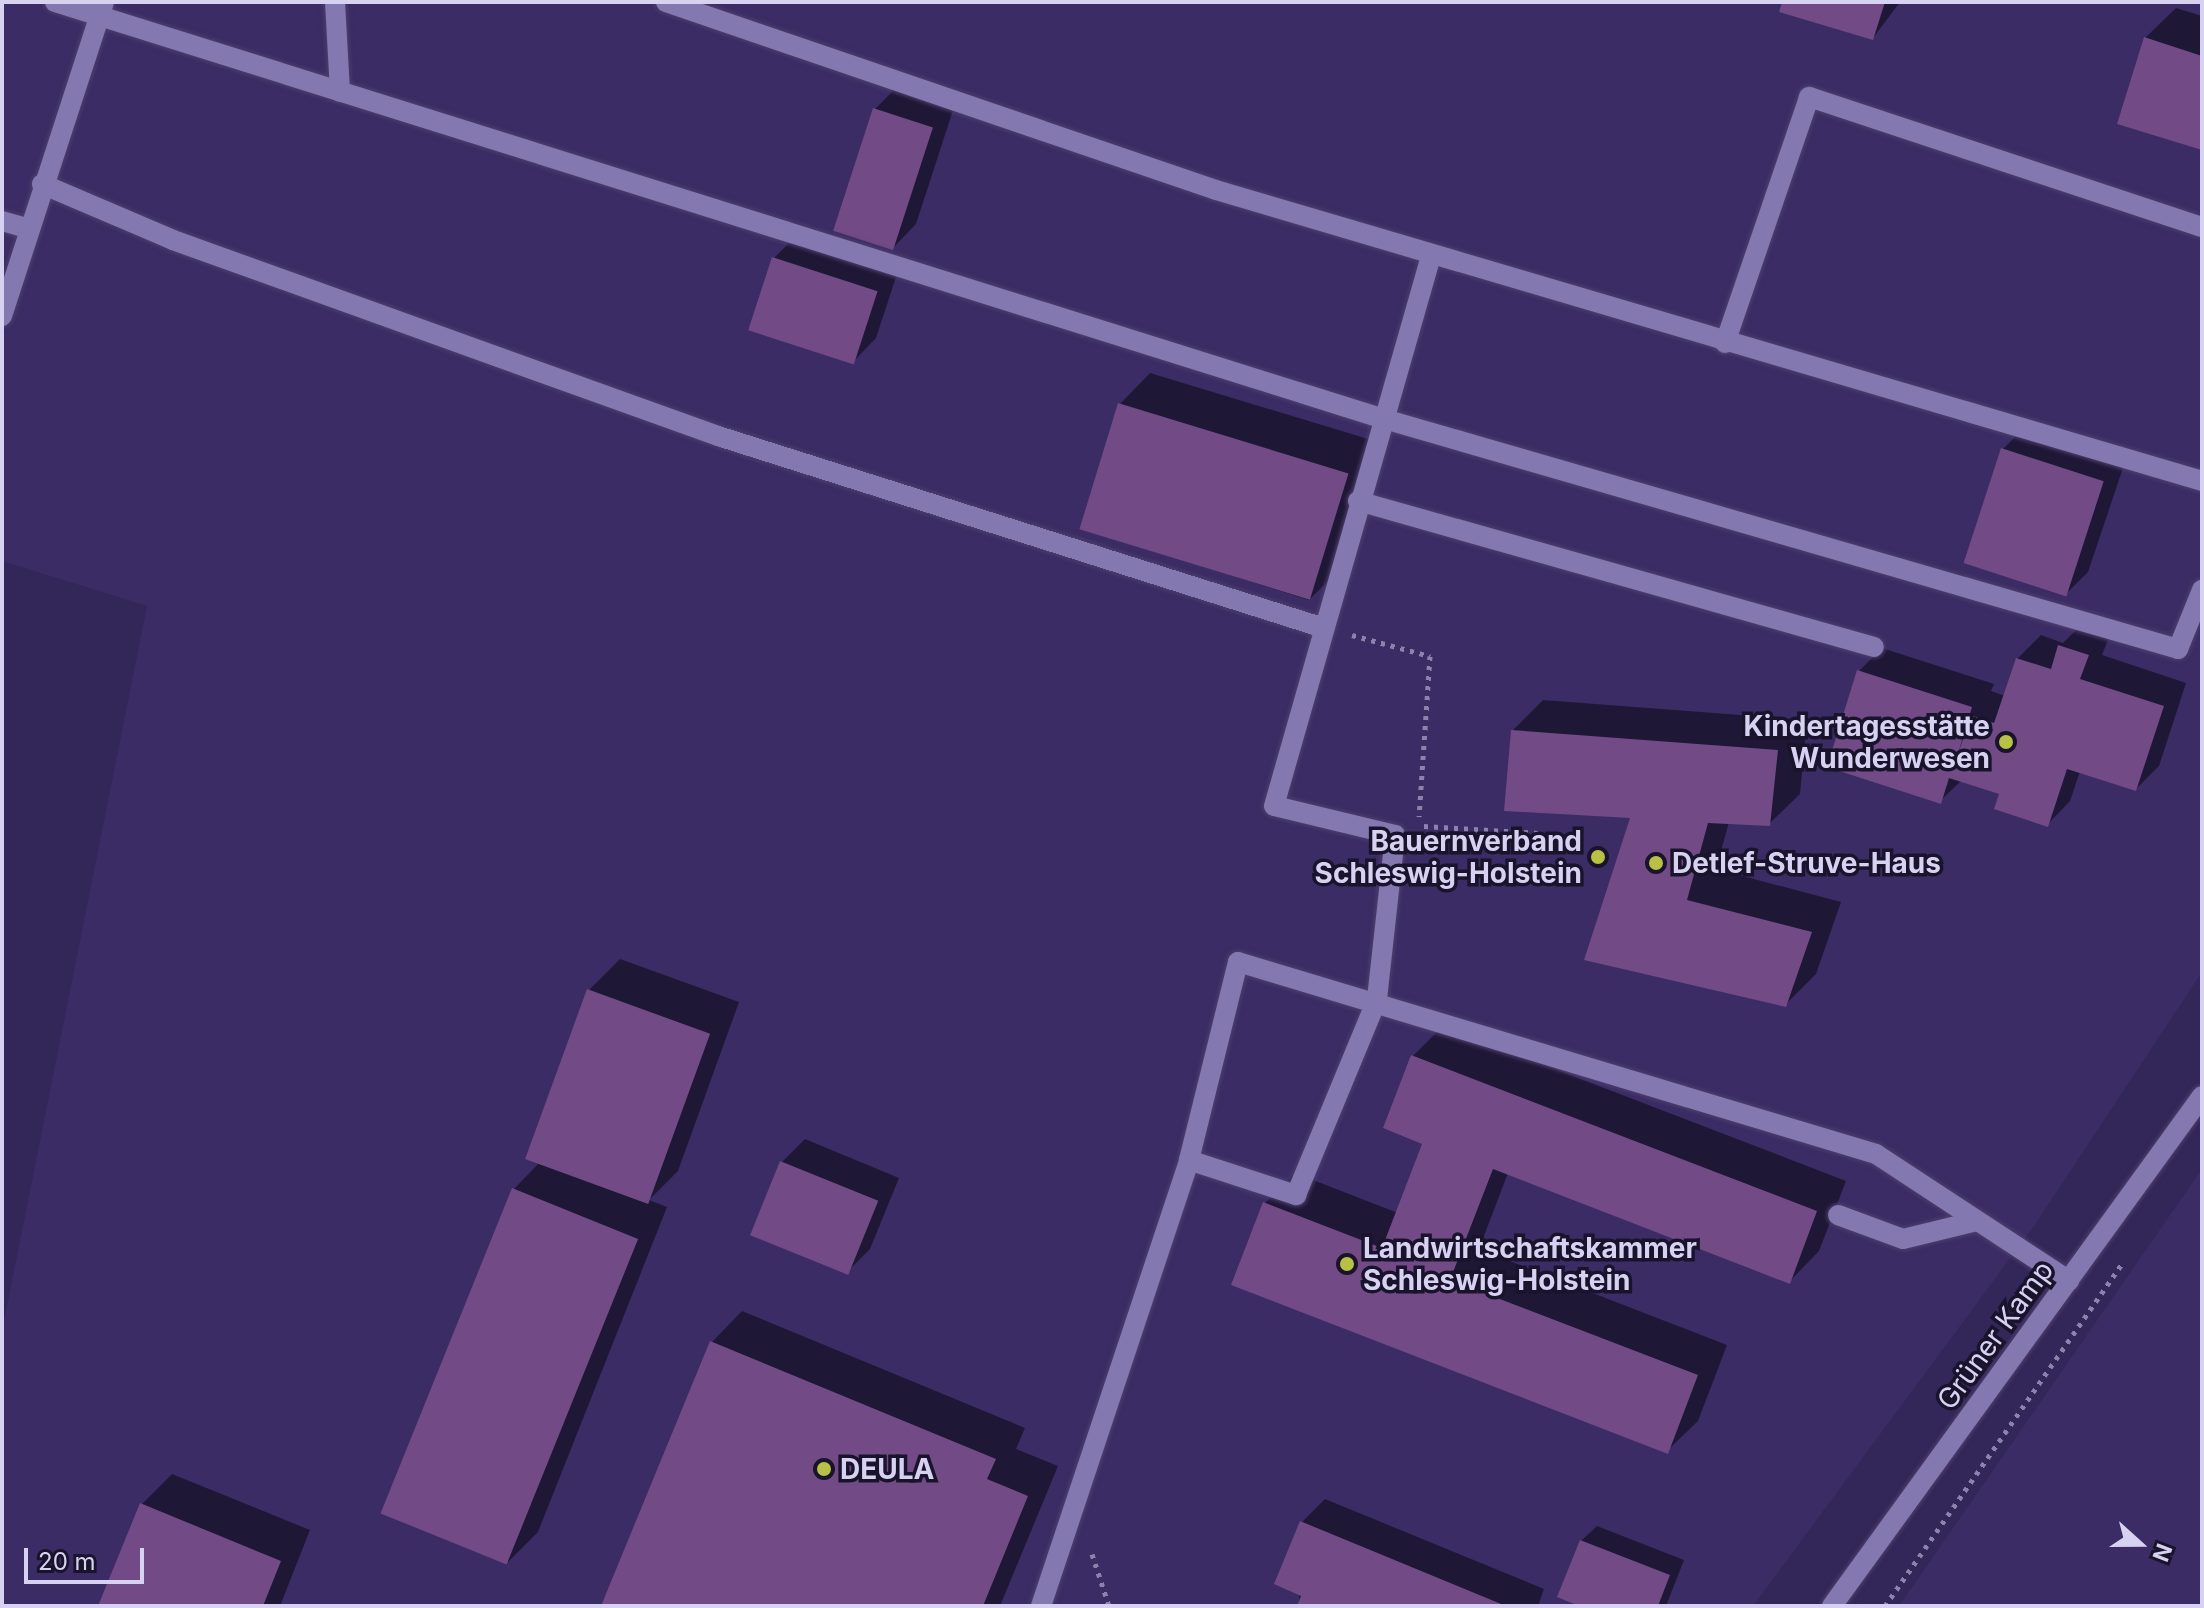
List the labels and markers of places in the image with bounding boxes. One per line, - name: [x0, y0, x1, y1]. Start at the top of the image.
- place label: Kindertagesstätte Wunderwesen: [1743, 709, 1990, 775]
- marker: Kindertagesstätte Wunderwesen: [1997, 733, 2015, 751]
- place label: Bauernverband Schleswig-Holstein: [1315, 824, 1582, 890]
- place label: Detlef-Struve-Haus: [1672, 846, 1941, 880]
- marker: Bauernverband Schleswig-Holstein: [1589, 848, 1607, 866]
- marker: Detlef-Struve-Haus: [1647, 854, 1665, 872]
- place label: Landwirtschaftskammer Schleswig-Holstein: [1363, 1231, 1697, 1297]
- marker: Landwirtschaftskammer Schleswig-Holstein: [1338, 1255, 1356, 1273]
- place label: DEULA: [840, 1452, 934, 1486]
- marker: DEULA: [815, 1460, 833, 1478]

